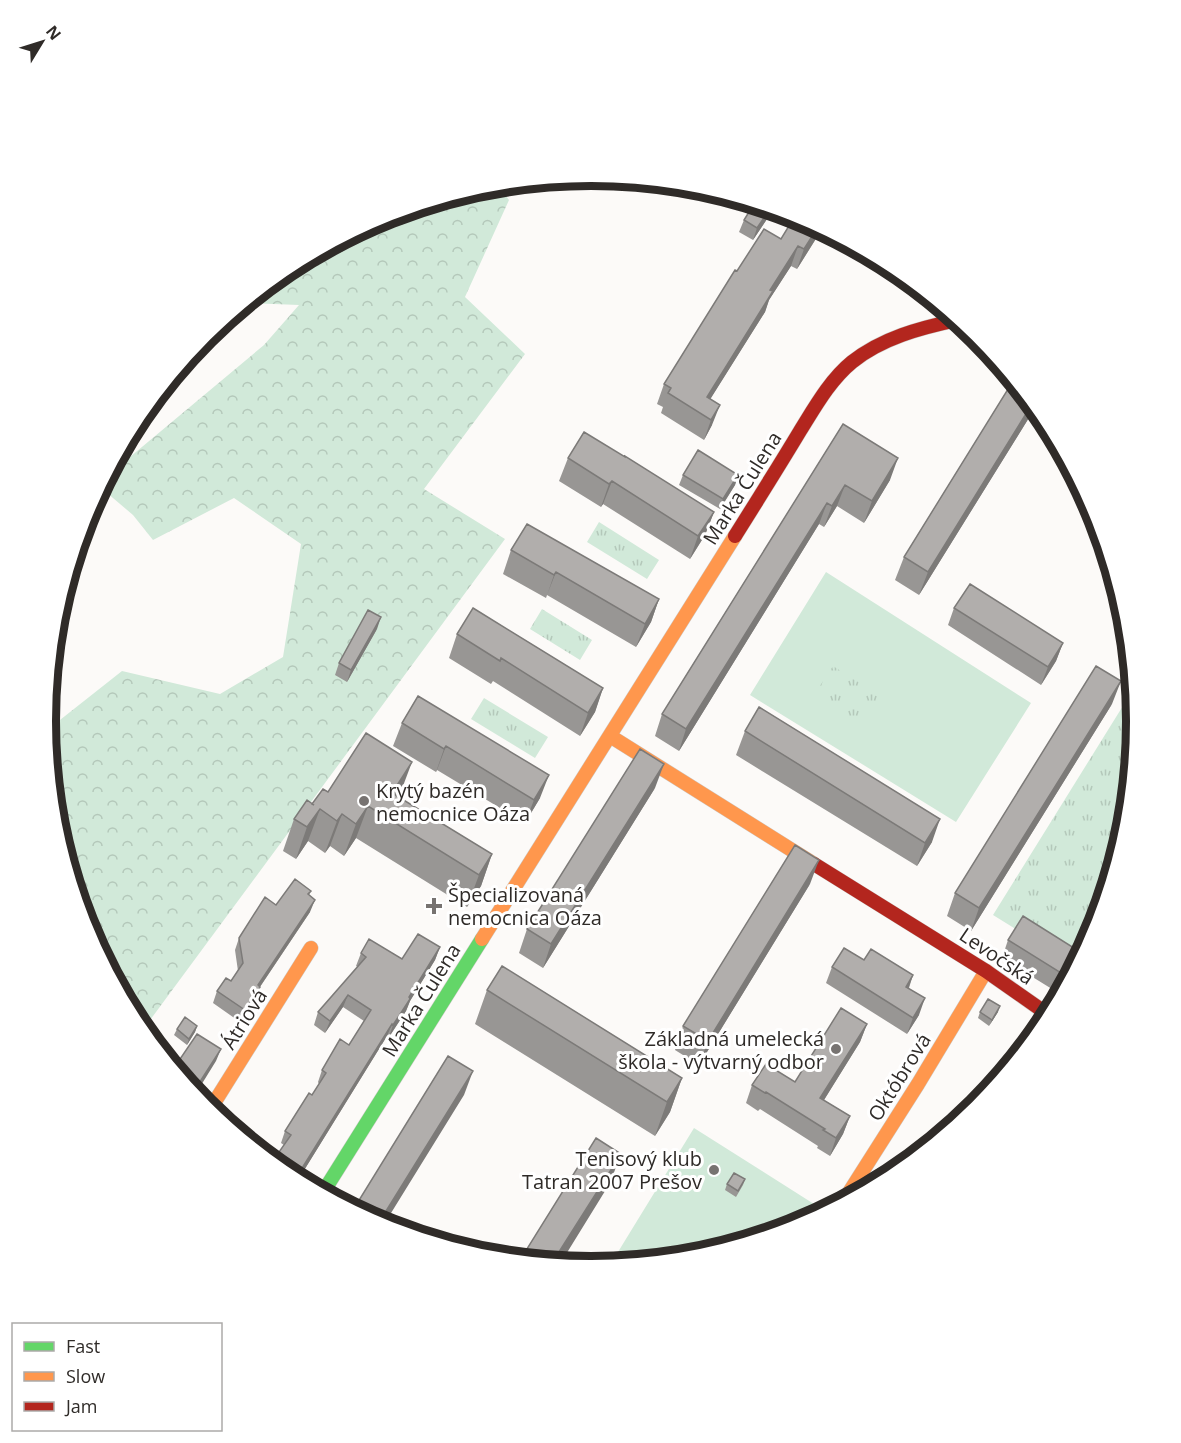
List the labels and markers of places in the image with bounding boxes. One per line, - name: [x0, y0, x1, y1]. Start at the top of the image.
- place label: Krytý bazén nemocnice Oáza: [376, 777, 530, 827]
- marker: Krytý bazén nemocnice Oáza: [357, 794, 371, 808]
- place label: Špecializovaná nemocnica Oáza: [448, 881, 602, 931]
- marker: Špecializovaná nemocnica Oáza: [425, 897, 443, 915]
- place label: Základná umelecká škola - výtvarný odbor: [618, 1025, 824, 1075]
- marker: Základná umelecká škola - výtvarný odbor: [829, 1042, 843, 1056]
- place label: Tenisový klub Tatran 2007 Prešov: [522, 1145, 702, 1195]
- marker: Tenisový klub Tatran 2007 Prešov: [707, 1163, 721, 1177]

